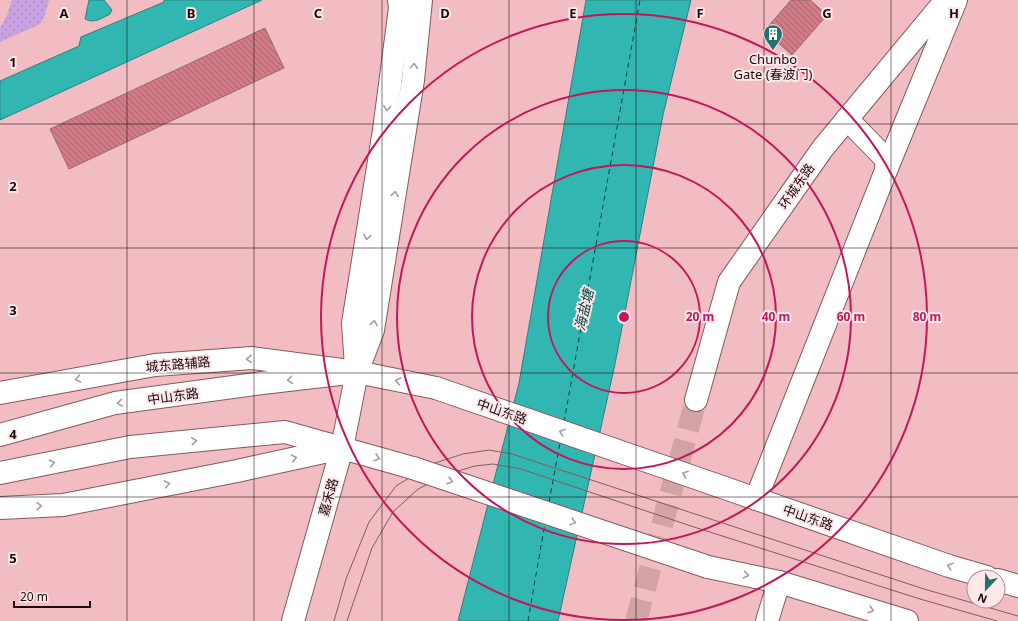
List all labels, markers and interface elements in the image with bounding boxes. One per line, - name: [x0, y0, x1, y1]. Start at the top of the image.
- text: A: [60, 4, 69, 22]
- text: B: [187, 4, 195, 22]
- text: C: [314, 4, 322, 22]
- text: D: [440, 4, 450, 22]
- text: E: [569, 4, 577, 22]
- text: F: [696, 4, 704, 22]
- text: G: [822, 4, 832, 22]
- text: H: [949, 4, 959, 22]
- building icon: Chunbo Gate (春波门): [762, 23, 784, 51]
- place label: Chunbo Gate (春波门): [734, 50, 813, 83]
- text: 1: [9, 53, 17, 71]
- one-way arrow: [410, 63, 419, 69]
- one-way arrow: [383, 105, 392, 111]
- street label: 环城东路: [774, 160, 818, 212]
- text: 2: [9, 177, 17, 195]
- one-way arrow: [390, 191, 399, 197]
- one-way arrow: [363, 234, 372, 240]
- water label: 海盐塘: [570, 285, 598, 332]
- text: 3: [9, 301, 17, 319]
- text: 20 m: [686, 308, 714, 325]
- text: 40 m: [762, 308, 790, 325]
- text: 60 m: [837, 308, 865, 325]
- text: 80 m: [913, 308, 941, 325]
- centre of rings: [617, 310, 631, 324]
- one-way arrow: [369, 319, 378, 326]
- street label: 城东路辅路: [145, 352, 211, 376]
- one-way arrow: [246, 355, 252, 363]
- one-way arrow: [75, 374, 81, 383]
- one-way arrow: [287, 375, 293, 384]
- one-way arrow: [395, 377, 401, 385]
- street label: 中山东路: [146, 383, 200, 409]
- street label: 中山东路: [474, 394, 530, 428]
- one-way arrow: [116, 398, 123, 407]
- text: 4: [9, 425, 17, 443]
- one-way arrow: [559, 428, 566, 436]
- one-way arrow: [191, 437, 197, 446]
- one-way arrow: [373, 453, 380, 462]
- one-way arrow: [291, 455, 297, 463]
- one-way arrow: [49, 459, 55, 467]
- one-way arrow: [682, 470, 689, 479]
- street label: 嘉禾路: [314, 476, 342, 518]
- one-way arrow: [446, 476, 453, 484]
- one-way arrow: [164, 481, 170, 489]
- street label: 中山东路: [780, 500, 836, 534]
- one-way arrow: [36, 501, 42, 510]
- one-way arrow: [570, 517, 577, 526]
- text: 5: [9, 549, 17, 567]
- one-way arrow: [947, 562, 954, 571]
- north arrow: [966, 569, 1006, 609]
- one-way arrow: [742, 570, 749, 578]
- scale bar: [14, 583, 90, 609]
- text: 20 m: [20, 588, 48, 605]
- text: N: [975, 590, 989, 607]
- one-way arrow: [867, 605, 874, 614]

